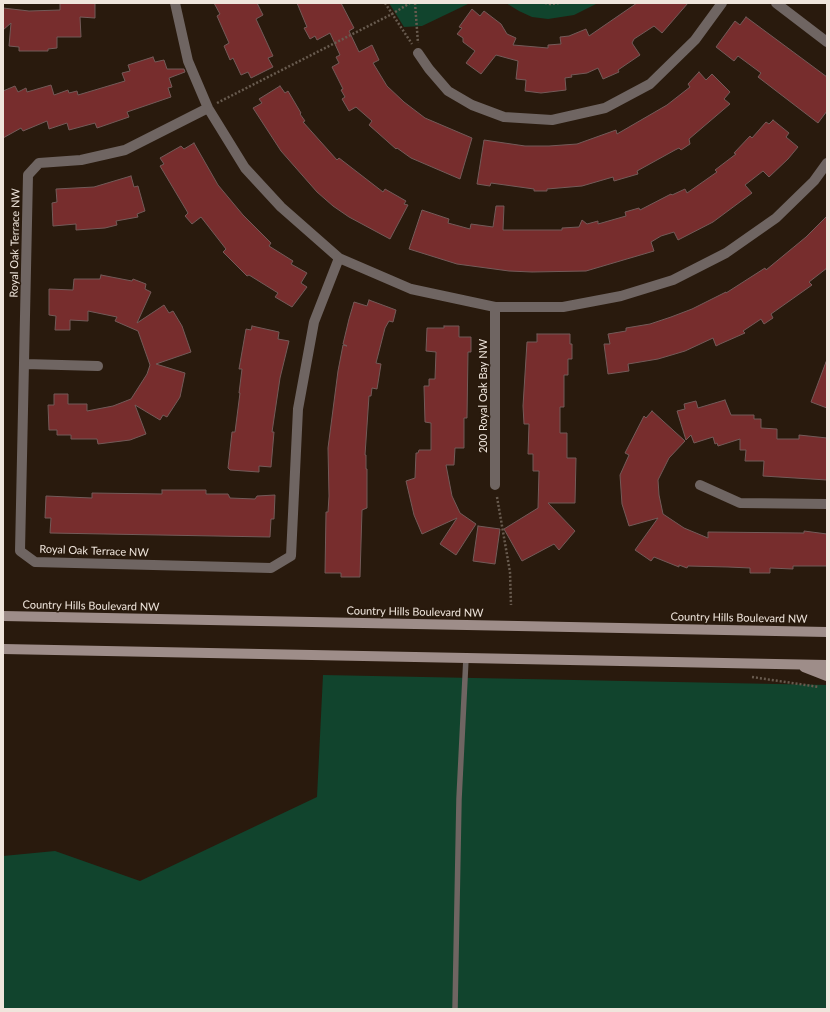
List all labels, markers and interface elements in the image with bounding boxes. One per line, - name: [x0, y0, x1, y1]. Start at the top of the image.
- street label: Royal Oak Terrace NW: [7, 188, 23, 298]
- street label: 200 Royal Oak Bay NW: [476, 339, 490, 453]
- street label: Royal Oak Terrace NW: [39, 542, 149, 560]
- street label: Country Hills Boulevard NW: [22, 598, 160, 614]
- street label: Country Hills Boulevard NW: [346, 604, 484, 620]
- street label: Country Hills Boulevard NW: [670, 610, 808, 626]

